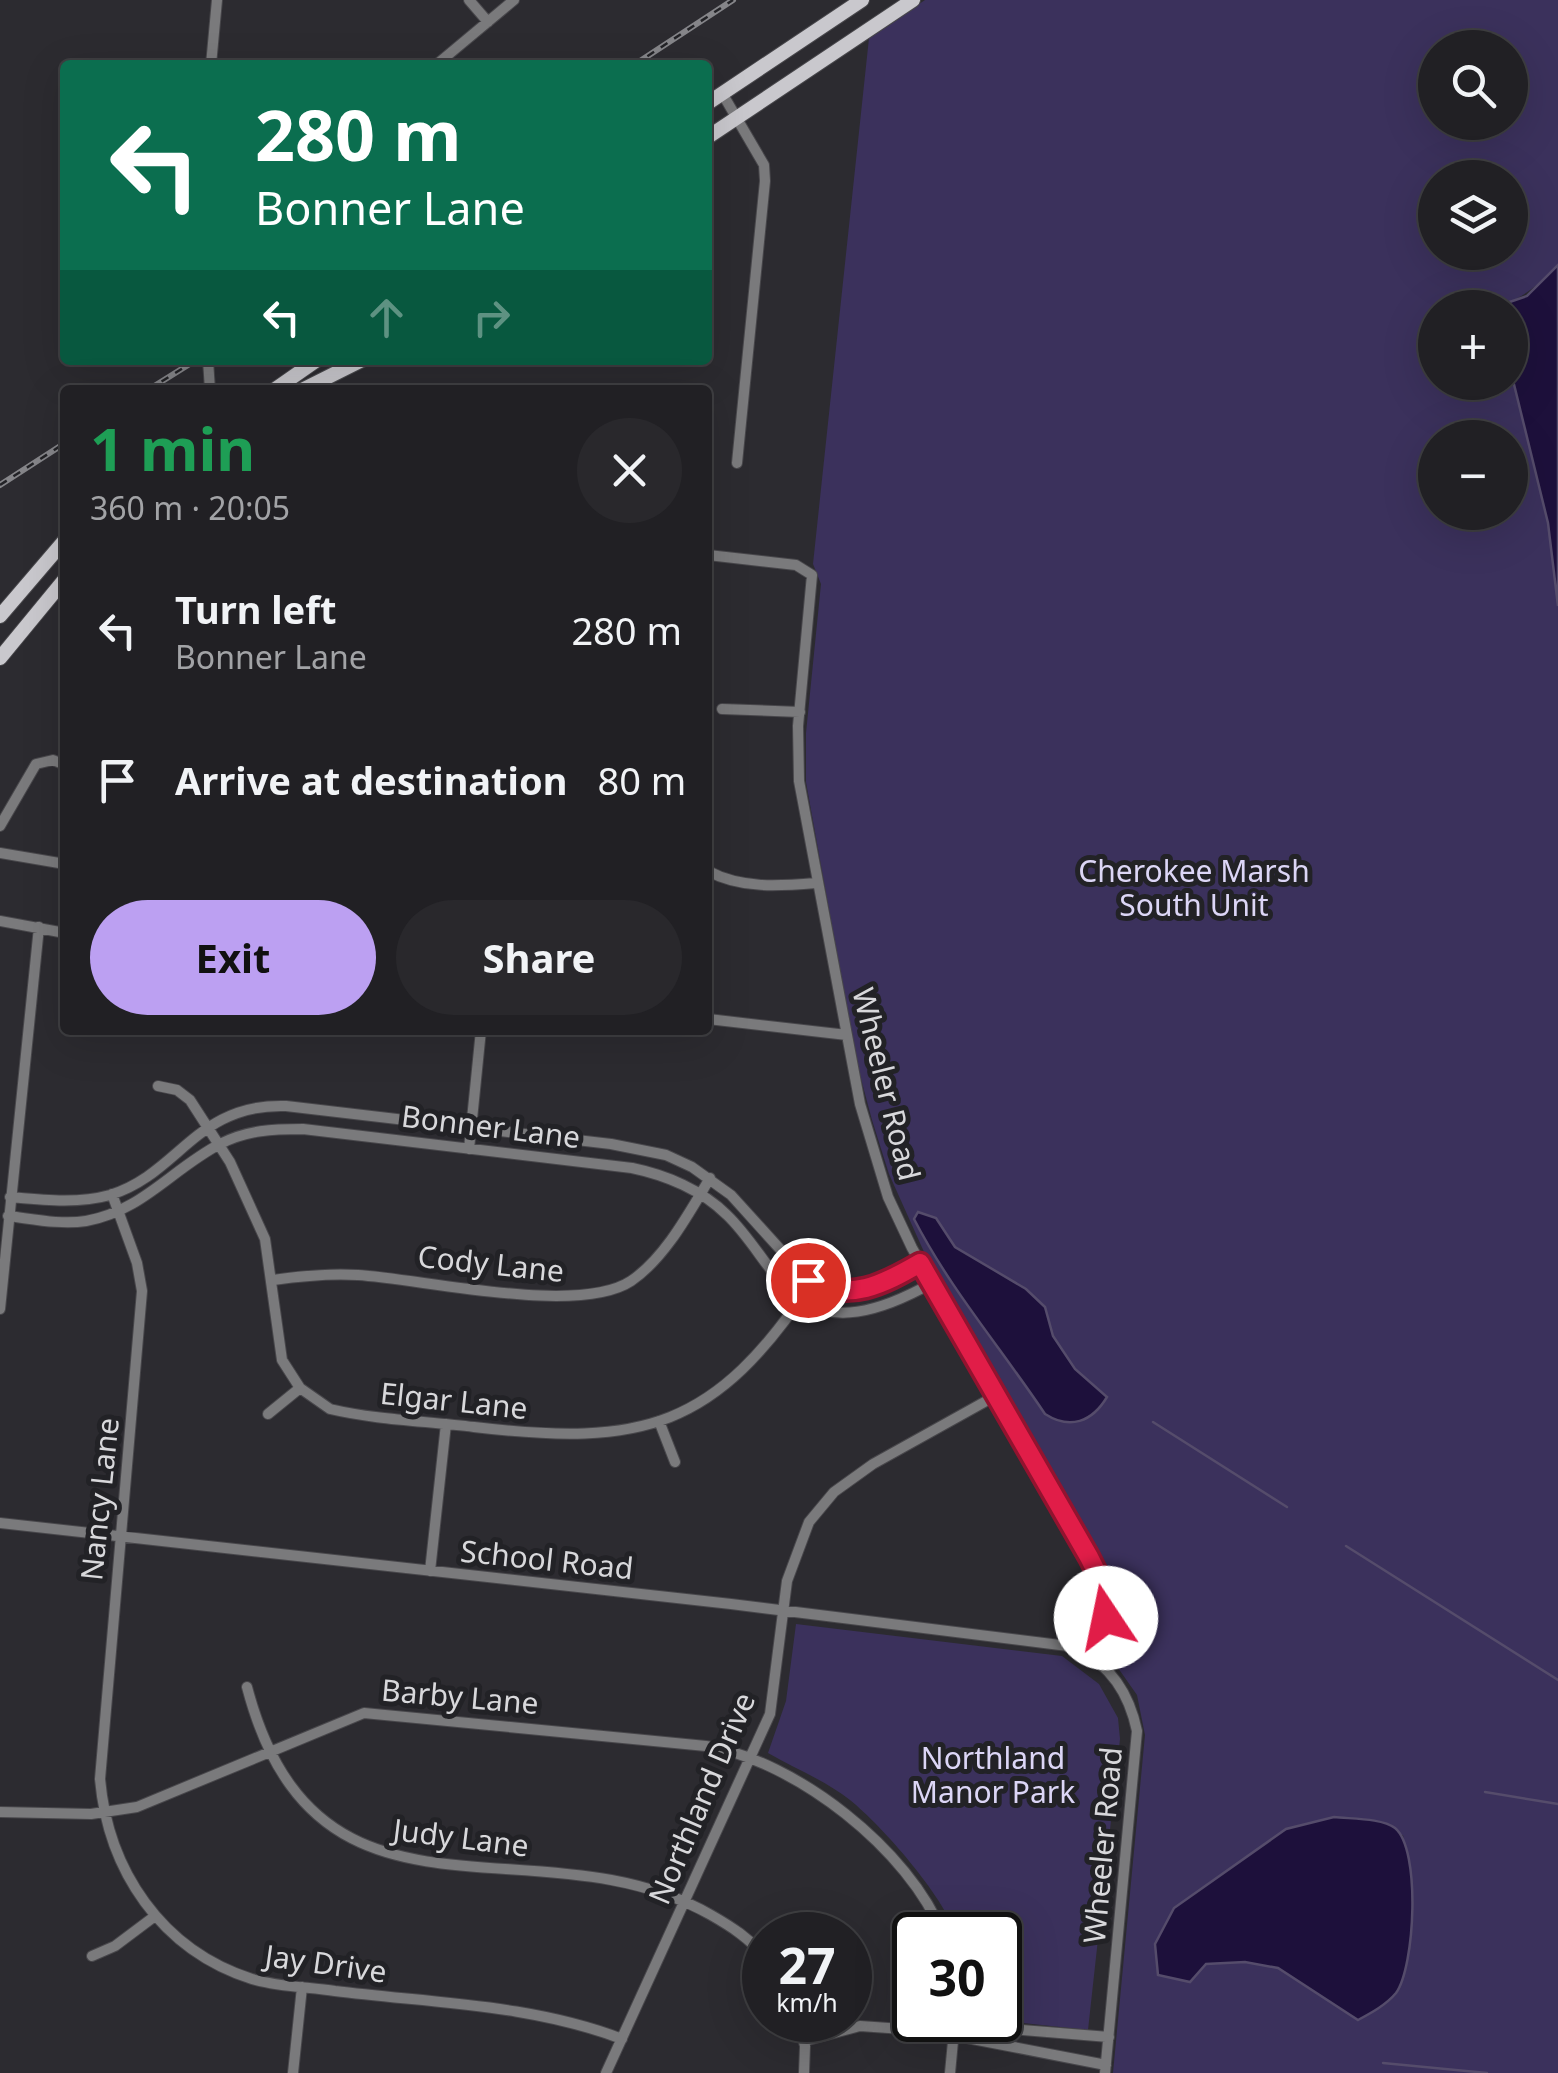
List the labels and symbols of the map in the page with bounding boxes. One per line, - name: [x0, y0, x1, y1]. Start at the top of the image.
- park label: Cherokee Marsh South Unit: [1078, 850, 1310, 925]
- street label: Wheeler Road: [843, 983, 931, 1185]
- street label: Bonner Lane: [399, 1095, 583, 1157]
- street label: Cody Lane: [416, 1235, 566, 1291]
- pin: [766, 1238, 851, 1323]
- street label: Elgar Lane: [378, 1372, 530, 1428]
- street label: Nancy Lane: [70, 1415, 128, 1583]
- street label: School Road: [459, 1530, 635, 1588]
- position arrow: [1054, 1566, 1158, 1670]
- street label: Barby Lane: [380, 1669, 540, 1723]
- street label: Northland Drive: [638, 1686, 764, 1910]
- park label: Northland Manor Park: [911, 1737, 1075, 1812]
- street label: Wheeler Road: [1073, 1745, 1131, 1945]
- street label: Judy Lane: [388, 1808, 531, 1866]
- speed limit sign: 30: [892, 1912, 1022, 2042]
- street label: Jay Drive: [260, 1934, 389, 1992]

